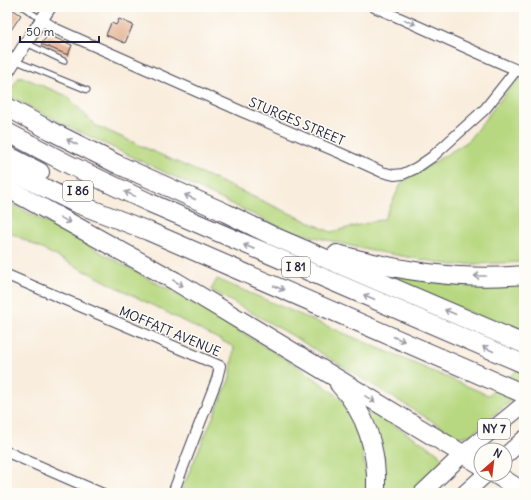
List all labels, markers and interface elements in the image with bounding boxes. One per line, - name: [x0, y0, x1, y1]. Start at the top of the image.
- scale bar: [20, 18, 99, 44]
- one-way arrow: [404, 19, 416, 27]
- text: 50 m: [26, 24, 55, 39]
- street label: STURGES STREET: [246, 94, 348, 149]
- one-way arrow: [67, 138, 79, 145]
- road number: I 86: [63, 181, 93, 201]
- one-way arrow: [124, 190, 136, 198]
- one-way arrow: [184, 193, 196, 200]
- one-way arrow: [59, 216, 71, 224]
- one-way arrow: [244, 242, 256, 250]
- road number: I 81: [282, 257, 310, 277]
- one-way arrow: [474, 272, 487, 280]
- one-way arrow: [172, 279, 184, 287]
- one-way arrow: [273, 285, 285, 292]
- one-way arrow: [363, 293, 375, 301]
- street label: MOFFATT AVENUE: [117, 302, 223, 361]
- one-way arrow: [444, 307, 456, 315]
- one-way arrow: [393, 336, 405, 343]
- one-way arrow: [483, 344, 495, 352]
- one-way arrow: [364, 395, 376, 403]
- road number: NY 7: [478, 419, 510, 439]
- north arrow: [473, 442, 513, 482]
- text: N: [491, 445, 504, 461]

